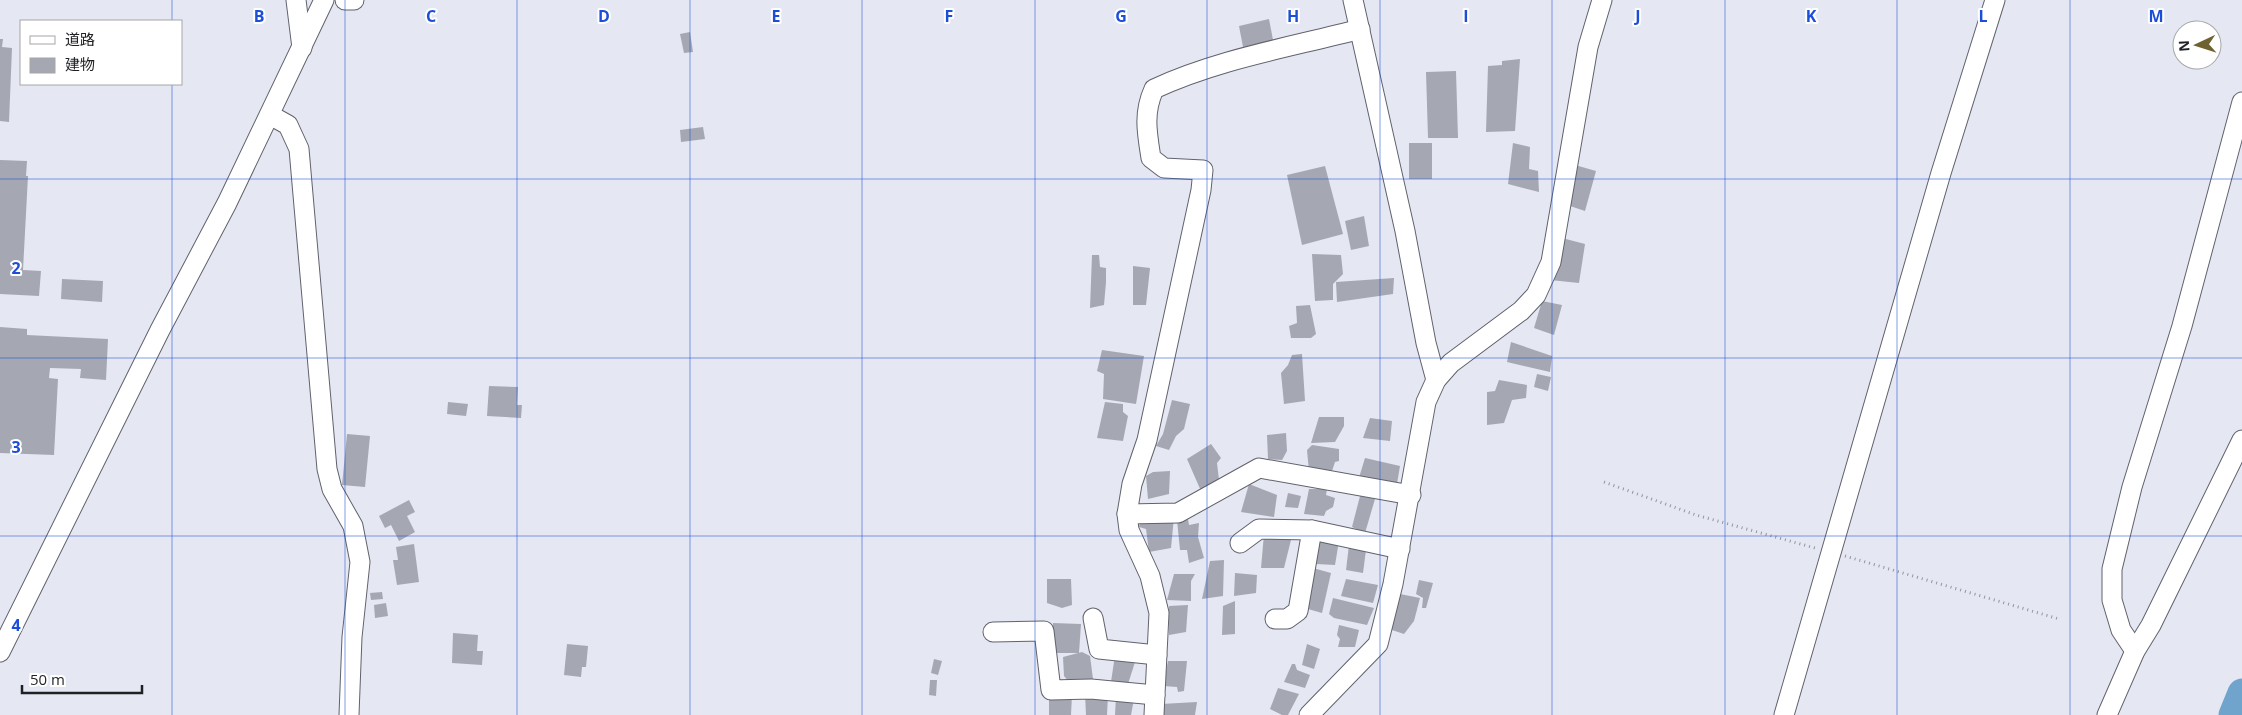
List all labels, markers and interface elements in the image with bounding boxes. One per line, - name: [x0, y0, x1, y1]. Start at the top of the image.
- text: B: [254, 5, 264, 27]
- text: C: [426, 5, 436, 27]
- text: D: [598, 5, 610, 27]
- text: E: [772, 5, 781, 27]
- text: F: [945, 5, 953, 27]
- text: G: [1115, 5, 1127, 27]
- text: H: [1287, 5, 1299, 27]
- text: I: [1463, 5, 1469, 27]
- text: J: [1633, 5, 1641, 27]
- text: K: [1806, 5, 1817, 27]
- text: L: [1978, 5, 1988, 27]
- text: M: [2148, 5, 2164, 27]
- legend: [20, 20, 182, 85]
- north arrow: [2172, 20, 2222, 70]
- text: 道路: [65, 29, 95, 49]
- text: N: [2174, 40, 2193, 52]
- text: 建物: [65, 54, 95, 74]
- text: 2: [11, 257, 21, 279]
- text: 3: [11, 436, 21, 458]
- text: 4: [11, 614, 21, 636]
- scale bar: [22, 662, 142, 694]
- text: 50 m: [30, 669, 65, 689]

